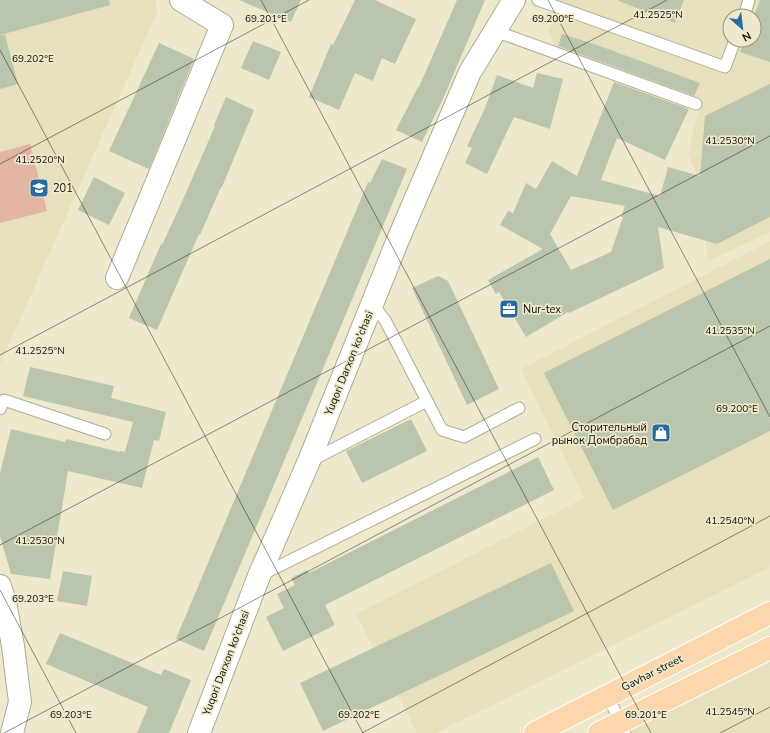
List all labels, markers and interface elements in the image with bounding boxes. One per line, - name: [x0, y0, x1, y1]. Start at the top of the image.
- text: 41.2525°N: [633, 8, 683, 22]
- north arrow: [722, 8, 762, 48]
- text: 69.201°E: [245, 12, 287, 26]
- text: 69.200°E: [532, 12, 574, 26]
- text: N: [739, 28, 754, 45]
- text: 69.202°E: [12, 52, 54, 66]
- text: 41.2530°N: [705, 134, 755, 148]
- text: 41.2520°N: [15, 153, 65, 167]
- school or university icon: 201: [28, 177, 50, 199]
- place label: 201: [53, 181, 73, 196]
- office icon: Nur-tex: [498, 298, 520, 320]
- place label: Nur-tex: [523, 302, 561, 317]
- street label: Yuqori Darxon ko'chasi: [321, 308, 377, 418]
- text: 41.2535°N: [705, 324, 755, 338]
- text: 41.2525°N: [15, 344, 65, 358]
- text: 69.200°E: [716, 402, 758, 416]
- place label: Сторительный рынок Домбрабад: [552, 420, 647, 448]
- shop icon: Сторительный рынок Домбрабад: [650, 422, 672, 444]
- text: 41.2540°N: [705, 514, 755, 528]
- text: 41.2530°N: [15, 534, 65, 548]
- text: 69.203°E: [12, 592, 54, 606]
- street label: Yuqori Darxon ko'chasi: [199, 608, 253, 719]
- street label: Gavhar street: [619, 651, 685, 695]
- text: 41.2545°N: [705, 705, 755, 719]
- text: 69.203°E: [50, 708, 92, 722]
- text: 69.202°E: [338, 708, 380, 722]
- text: 69.201°E: [625, 708, 667, 722]

